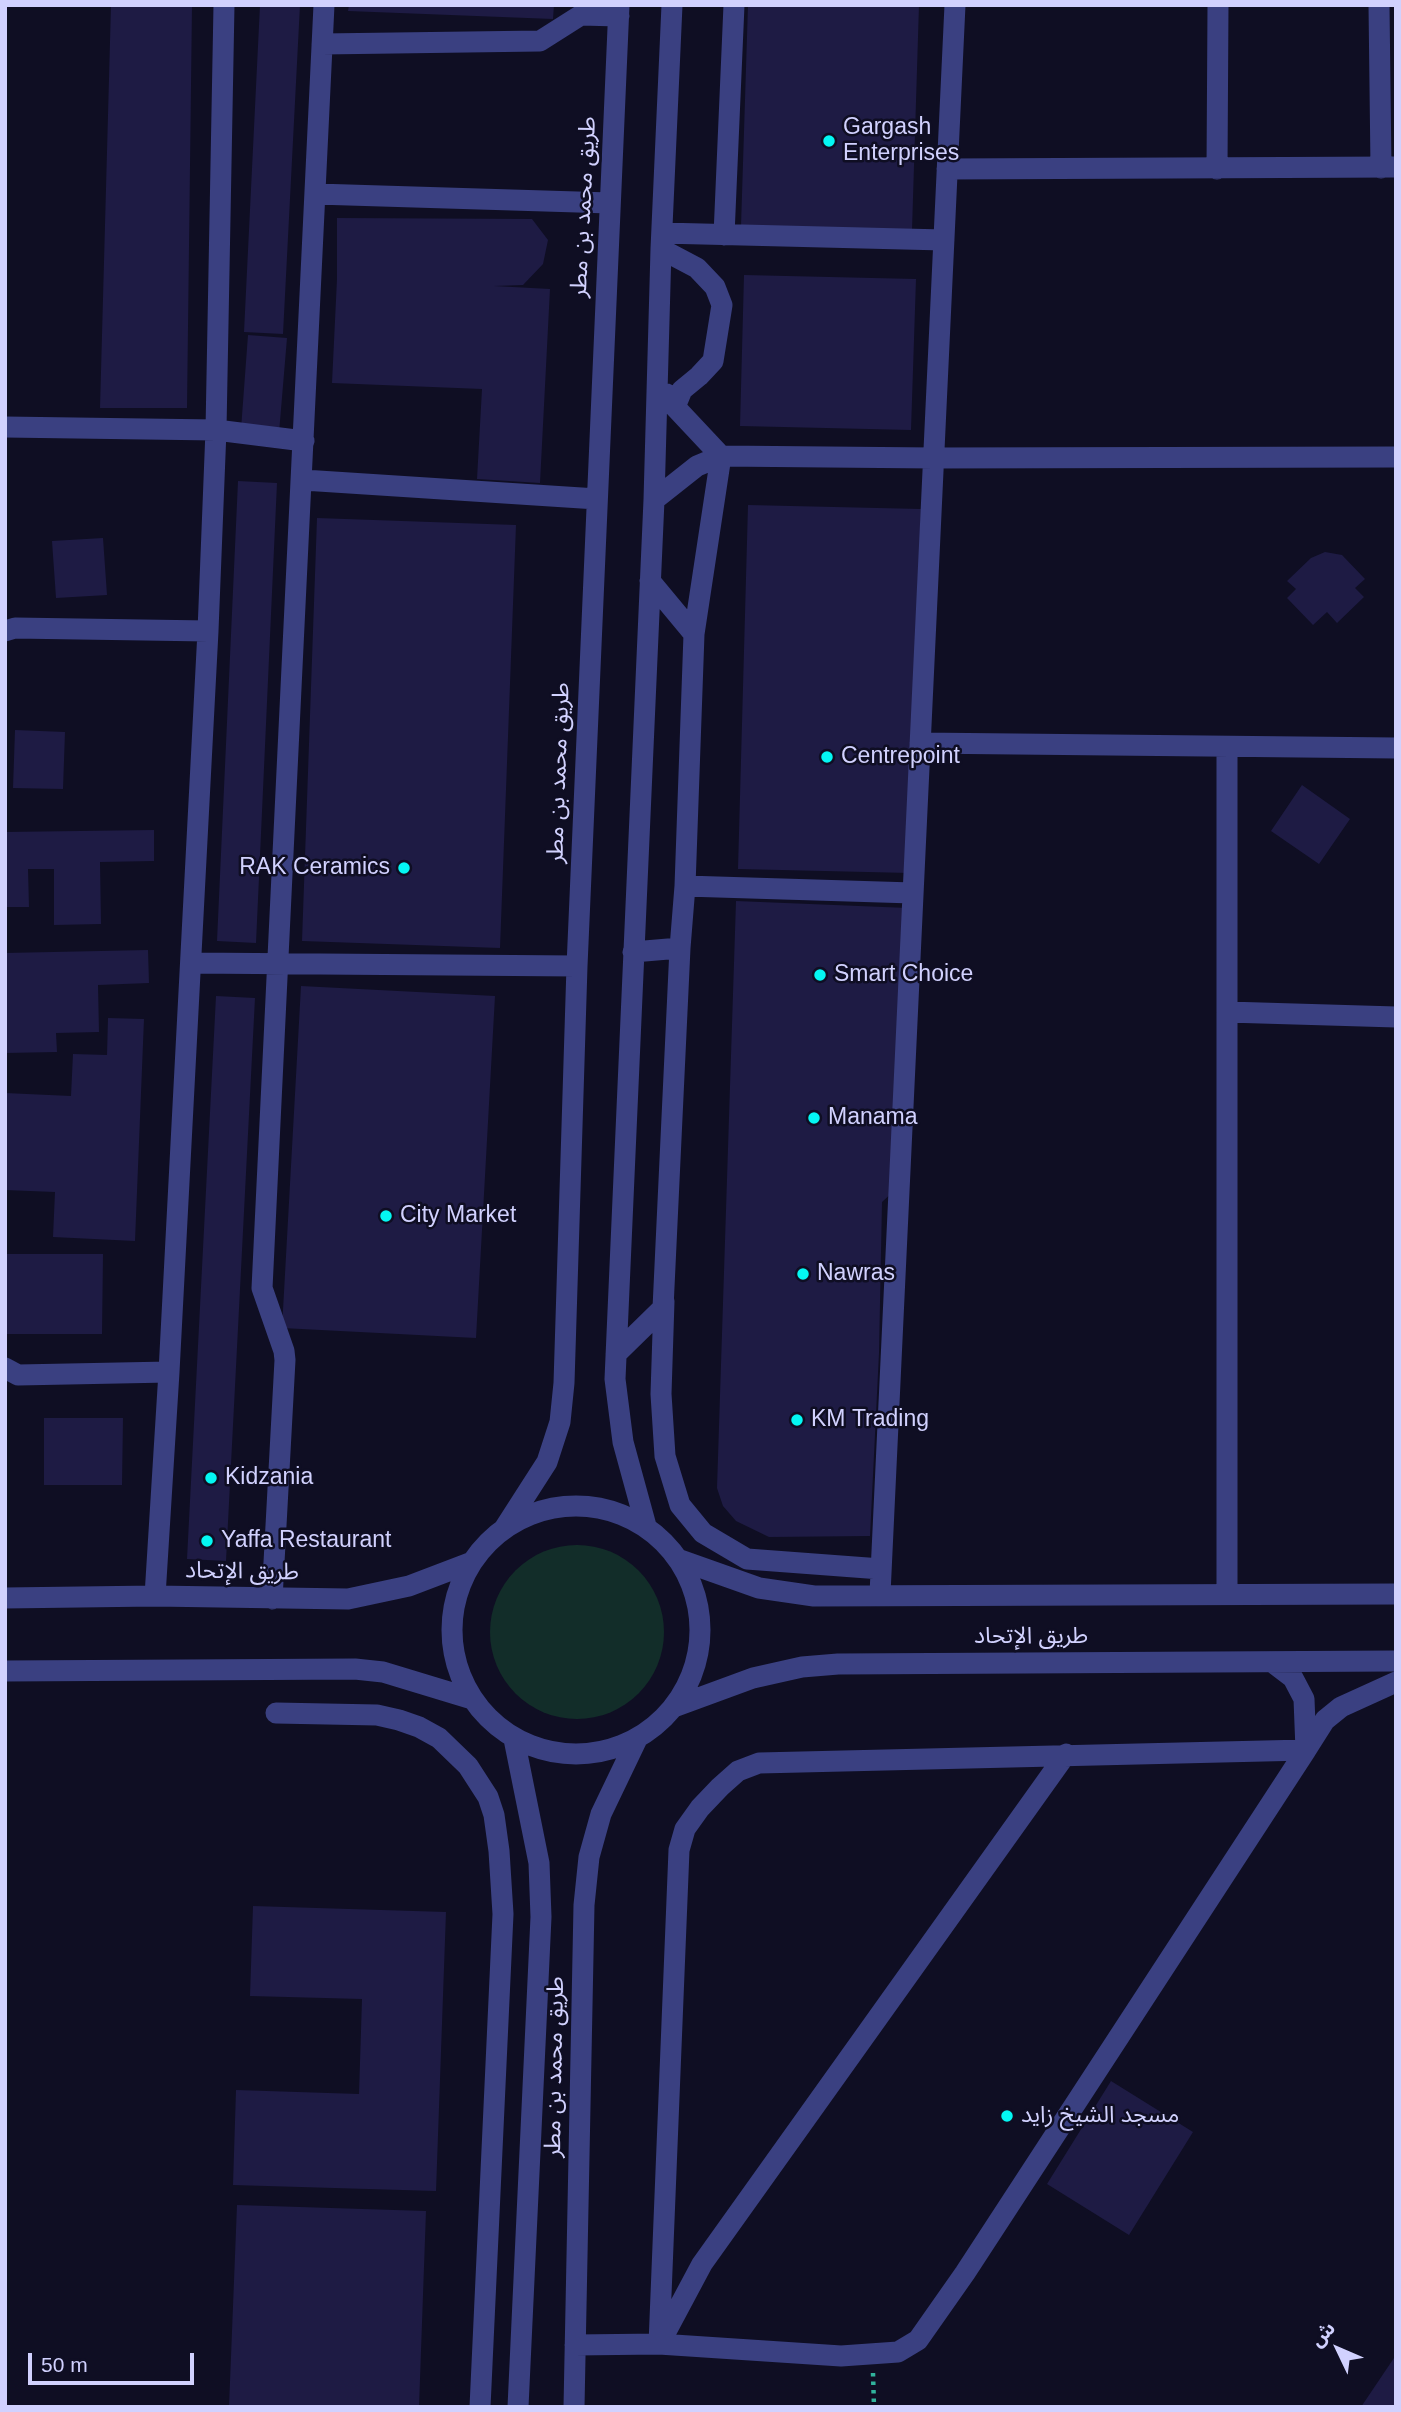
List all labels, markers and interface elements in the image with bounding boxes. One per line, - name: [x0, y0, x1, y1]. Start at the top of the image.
- place label: Gargash Enterprises: [843, 114, 959, 168]
- street label: طريق محمد بن مطر: [565, 116, 603, 298]
- marker: Gargash Enterprises: [821, 133, 837, 149]
- street label: طريق محمد بن مطر: [542, 682, 576, 864]
- place label: Centrepoint: [841, 743, 960, 771]
- marker: Centrepoint: [819, 749, 835, 765]
- place label: RAK Ceramics: [239, 854, 390, 882]
- marker: RAK Ceramics: [396, 860, 412, 876]
- place label: Smart Choice: [834, 961, 973, 989]
- marker: Smart Choice: [812, 967, 828, 983]
- place label: Manama: [828, 1104, 917, 1132]
- marker: Manama: [806, 1110, 822, 1126]
- place label: City Market: [400, 1202, 516, 1230]
- marker: City Market: [378, 1208, 394, 1224]
- place label: Nawras: [817, 1260, 895, 1288]
- marker: Nawras: [795, 1266, 811, 1282]
- place label: KM Trading: [811, 1406, 929, 1434]
- marker: KM Trading: [789, 1412, 805, 1428]
- place label: Kidzania: [225, 1464, 313, 1492]
- marker: Kidzania: [203, 1470, 219, 1486]
- place label: Yaffa Restaurant: [221, 1527, 391, 1555]
- marker: Yaffa Restaurant: [199, 1533, 215, 1549]
- street label: طريق اﻹتحاد: [185, 1557, 299, 1587]
- street label: طريق اﻹتحاد: [974, 1623, 1088, 1651]
- street label: طريق محمد بن مطر: [540, 1976, 570, 2158]
- place label: مسجد الشيخ زايد: [1021, 2102, 1179, 2130]
- marker: مسجد الشيخ زايد: [999, 2108, 1015, 2124]
- north arrow: [1303, 2314, 1373, 2384]
- text: ش: [1306, 2317, 1339, 2351]
- scale bar: [32, 2338, 198, 2382]
- text: 50 m: [41, 2353, 88, 2376]

